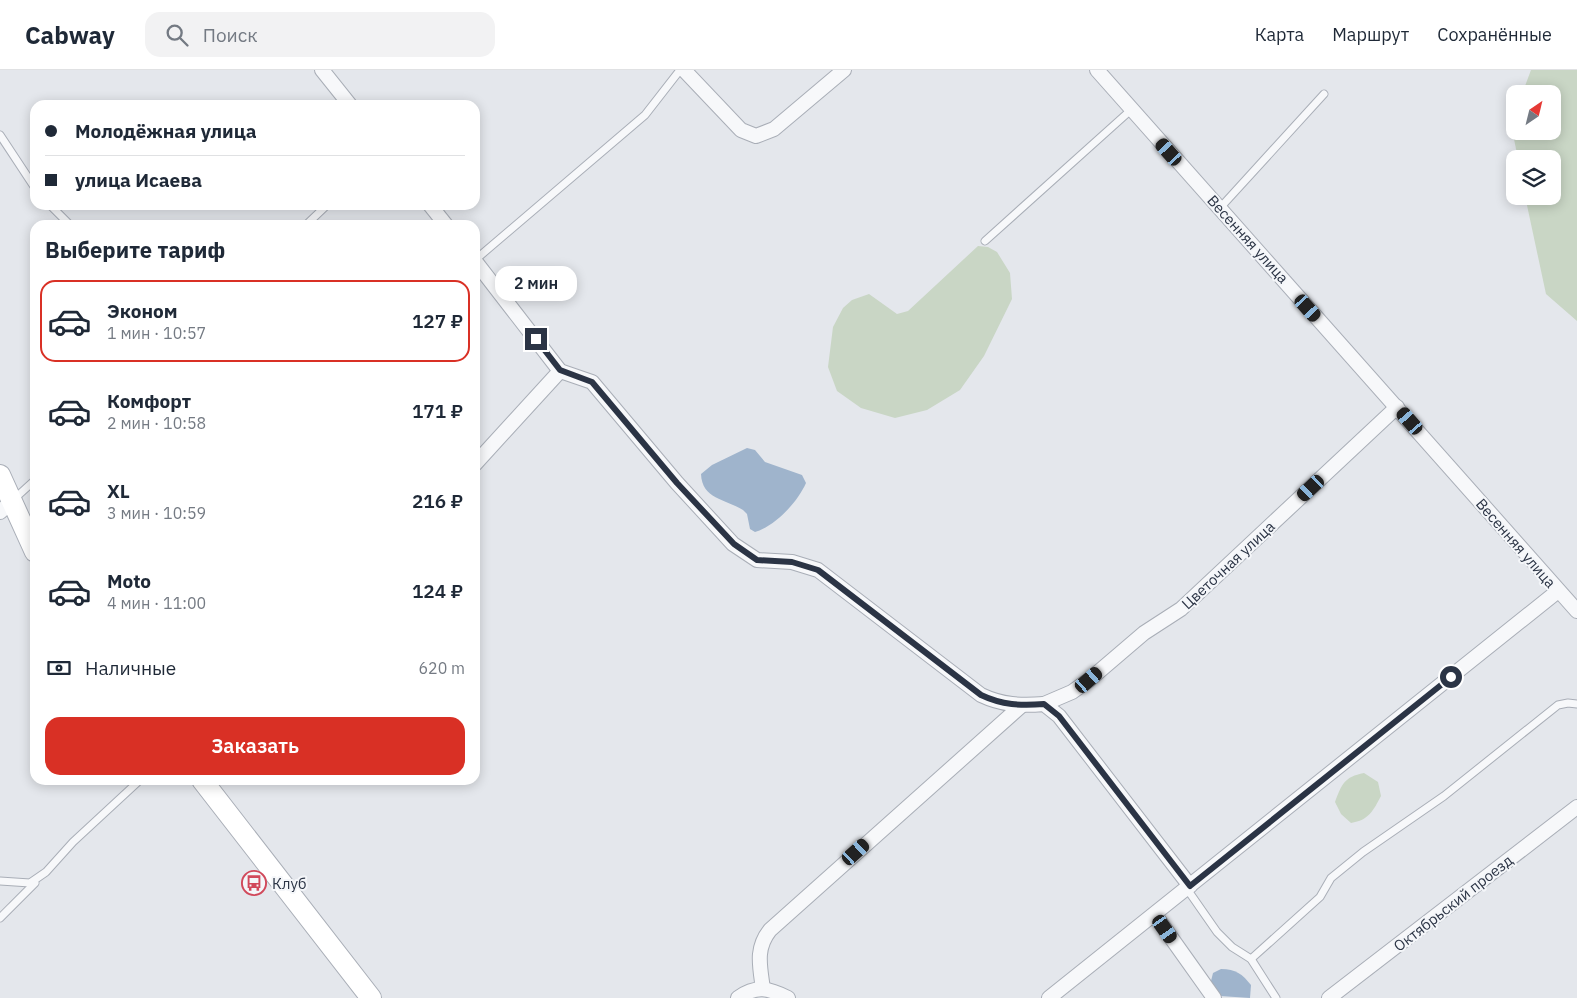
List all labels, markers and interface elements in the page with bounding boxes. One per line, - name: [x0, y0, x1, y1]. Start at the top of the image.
- search box: [145, 12, 495, 57]
- text: Cabway: [25, 19, 115, 51]
- icon: search: [163, 21, 191, 49]
- text: Поиск: [203, 23, 258, 47]
- text: Карта: [1255, 23, 1304, 46]
- text: Маршрут: [1332, 23, 1409, 46]
- text: Сохранённые: [1437, 23, 1552, 46]
- north arrow: [1506, 85, 1561, 140]
- map controls: [1506, 85, 1561, 205]
- text: Молодёжная улица: [75, 119, 257, 143]
- car: [1153, 136, 1184, 168]
- button: layers: [1506, 150, 1561, 205]
- text: улица Исаева: [75, 168, 202, 192]
- street label: Весенняя улица: [1203, 191, 1293, 287]
- text: Выберите тариф: [45, 235, 225, 264]
- callout: 2 мин: [495, 266, 577, 302]
- text: 2 мин: [514, 273, 558, 293]
- car: [1292, 292, 1323, 324]
- icon: car: [47, 299, 92, 344]
- text: Эконом: [107, 299, 178, 323]
- text: 127 ₽: [412, 309, 463, 333]
- text: 1 мин · 10:57: [107, 323, 206, 343]
- route end: [525, 328, 547, 350]
- icon: car: [47, 389, 92, 434]
- text: Комфорт: [107, 389, 191, 413]
- text: 171 ₽: [412, 399, 463, 423]
- car: [1394, 405, 1425, 437]
- text: 2 мин · 10:58: [107, 413, 206, 433]
- car: [1294, 472, 1327, 504]
- icon: car: [47, 479, 92, 524]
- text: XL: [107, 479, 130, 503]
- text: 216 ₽: [412, 489, 463, 513]
- street label: Весенняя улица: [1472, 494, 1560, 592]
- text: 3 мин · 10:59: [107, 503, 206, 523]
- street label: Цветочная улица: [1177, 517, 1279, 613]
- icon: car: [47, 569, 92, 614]
- text: Moto: [107, 569, 151, 593]
- text: 124 ₽: [412, 579, 463, 603]
- text: 4 мин · 11:00: [107, 593, 206, 613]
- icon: cash: [45, 654, 73, 682]
- text: Наличные: [85, 656, 176, 680]
- text: 620 m: [418, 658, 465, 678]
- car: [1072, 664, 1105, 696]
- route start: [1440, 666, 1462, 688]
- button: Заказать: [45, 717, 465, 775]
- car: [839, 836, 872, 868]
- street label: Октябрьский проезд: [1390, 850, 1516, 955]
- bus stop icon: Клуб: [241, 870, 267, 896]
- place label: Клуб: [272, 874, 306, 893]
- car: [1150, 912, 1179, 946]

